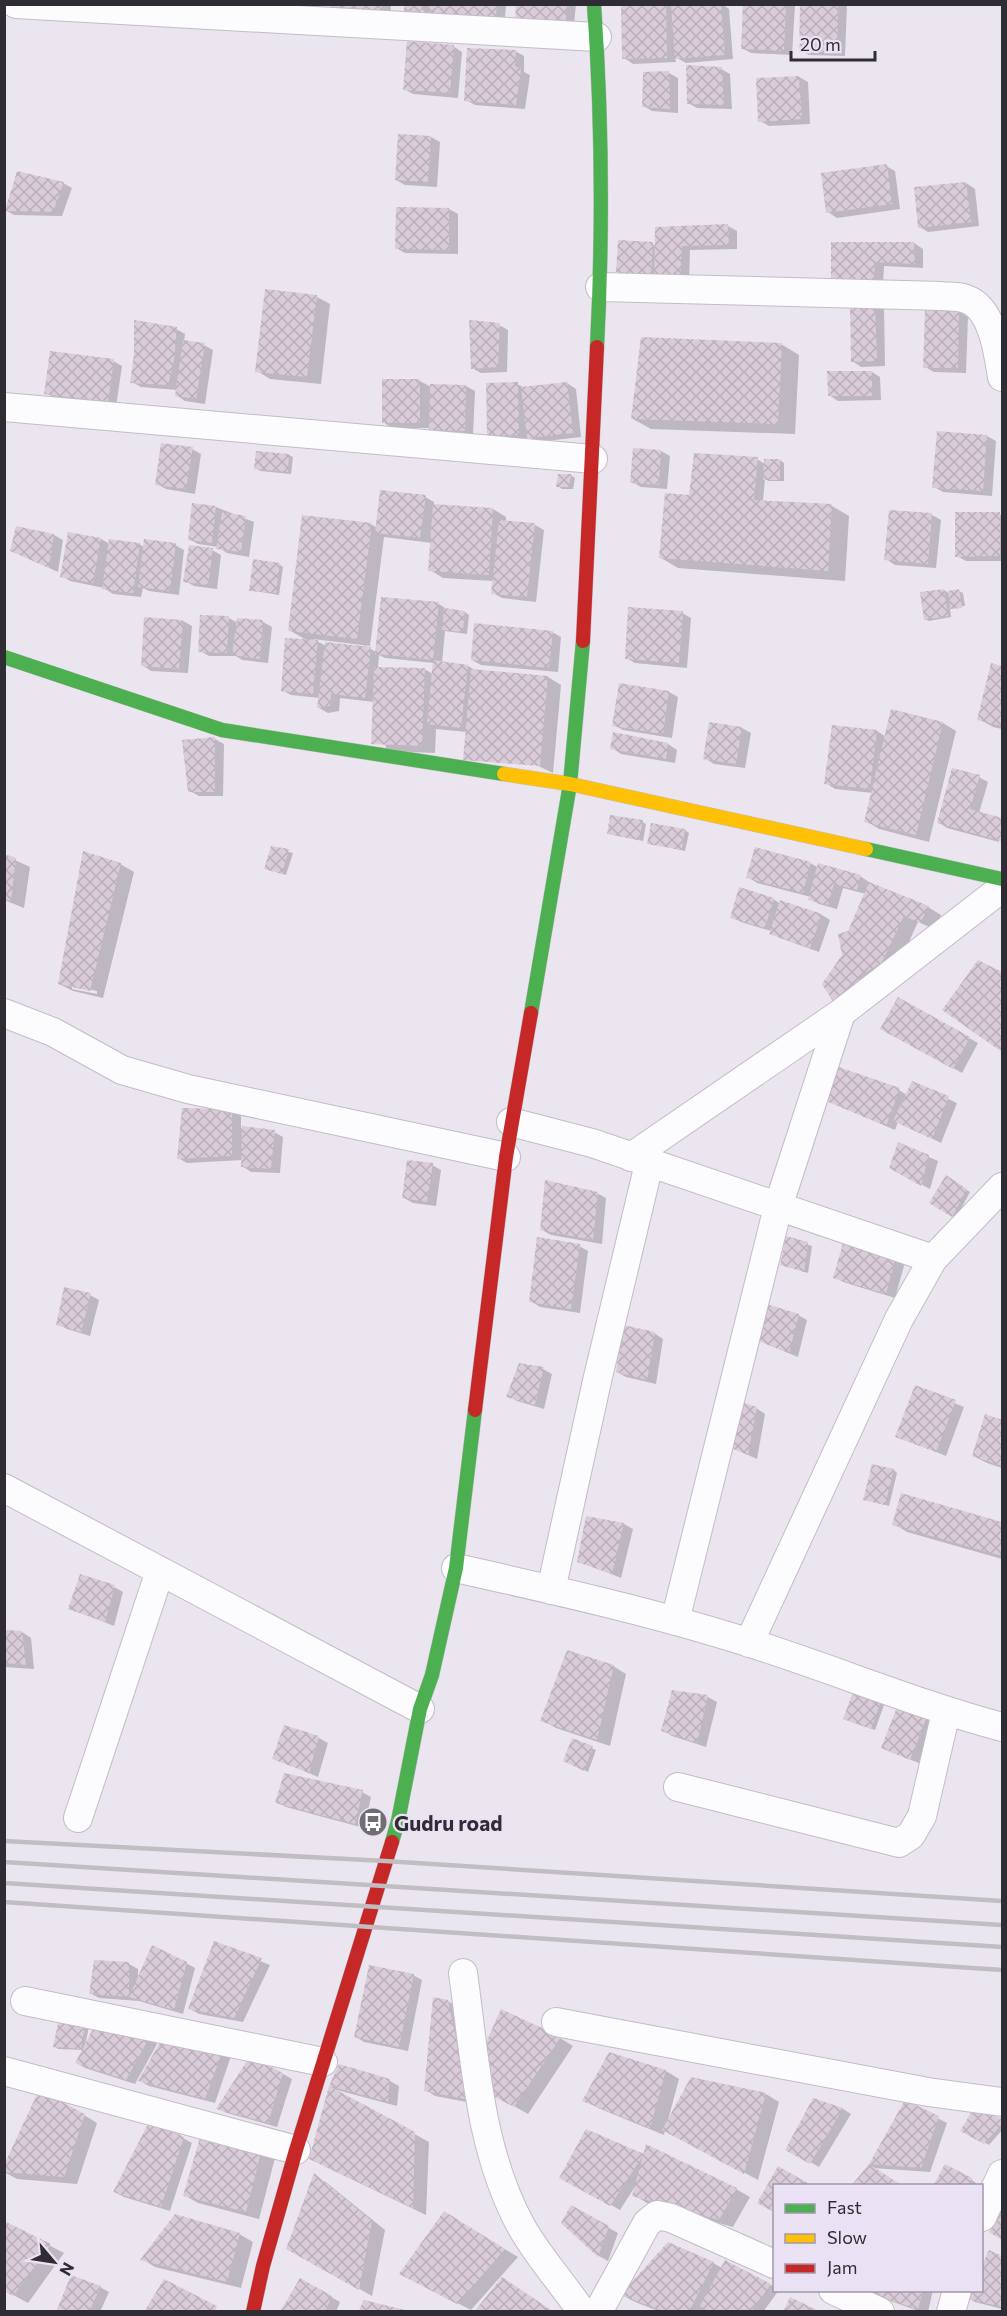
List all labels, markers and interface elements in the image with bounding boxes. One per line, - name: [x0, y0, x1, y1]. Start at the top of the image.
- scale bar: [791, 24, 875, 62]
- text: 20 m: [800, 33, 841, 55]
- bus stop icon: Gudru road: [357, 1806, 389, 1838]
- place label: Gudru road: [394, 1810, 503, 1835]
- legend: [773, 2184, 983, 2292]
- text: Fast: [827, 2196, 862, 2218]
- text: Slow: [827, 2226, 867, 2248]
- north arrow: [24, 2232, 84, 2292]
- text: Jam: [827, 2256, 857, 2278]
- text: N: [56, 2260, 79, 2279]

